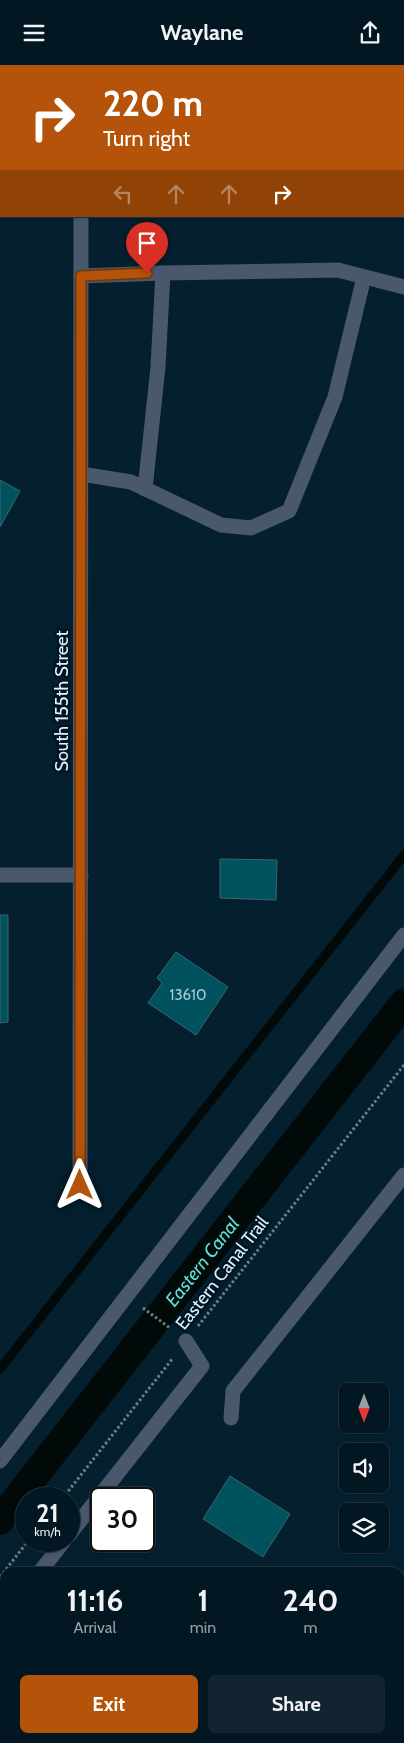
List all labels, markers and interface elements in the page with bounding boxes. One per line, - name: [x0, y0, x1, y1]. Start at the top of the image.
- icon: menu: [20, 19, 48, 47]
- text: Waylane: [161, 19, 243, 46]
- icon: share: [356, 19, 384, 47]
- text: 220 m: [103, 82, 203, 125]
- icon: right: [20, 85, 85, 150]
- text: Turn right: [103, 125, 190, 152]
- icon: left: [109, 180, 137, 208]
- icon: ahead: [162, 180, 190, 208]
- icon: ahead: [215, 180, 243, 208]
- icon: right: [268, 180, 296, 208]
- pin: [126, 222, 168, 273]
- icon: arrive: [133, 229, 161, 257]
- street label: South 155th Street: [51, 630, 73, 772]
- house number: 13610: [170, 986, 206, 1004]
- position arrow: [53, 1158, 105, 1210]
- street label: Eastern Canal Trail: [171, 1211, 274, 1334]
- water label: Eastern Canal: [160, 1212, 245, 1311]
- north arrow: [339, 1383, 389, 1433]
- map controls: [339, 1383, 389, 1553]
- button: sound: [339, 1443, 389, 1493]
- speed limit sign: 30: [90, 1487, 155, 1552]
- text: 21: [36, 1498, 59, 1528]
- button: layers: [339, 1503, 389, 1553]
- text: km/h: [34, 1524, 61, 1539]
- text: 11:16: [67, 1582, 123, 1619]
- text: 1: [197, 1582, 209, 1619]
- text: 240: [283, 1582, 338, 1619]
- text: Arrival: [74, 1618, 116, 1637]
- text: min: [190, 1618, 216, 1637]
- text: m: [304, 1618, 318, 1637]
- button: Exit: [20, 1675, 198, 1733]
- button: Share: [208, 1675, 385, 1733]

